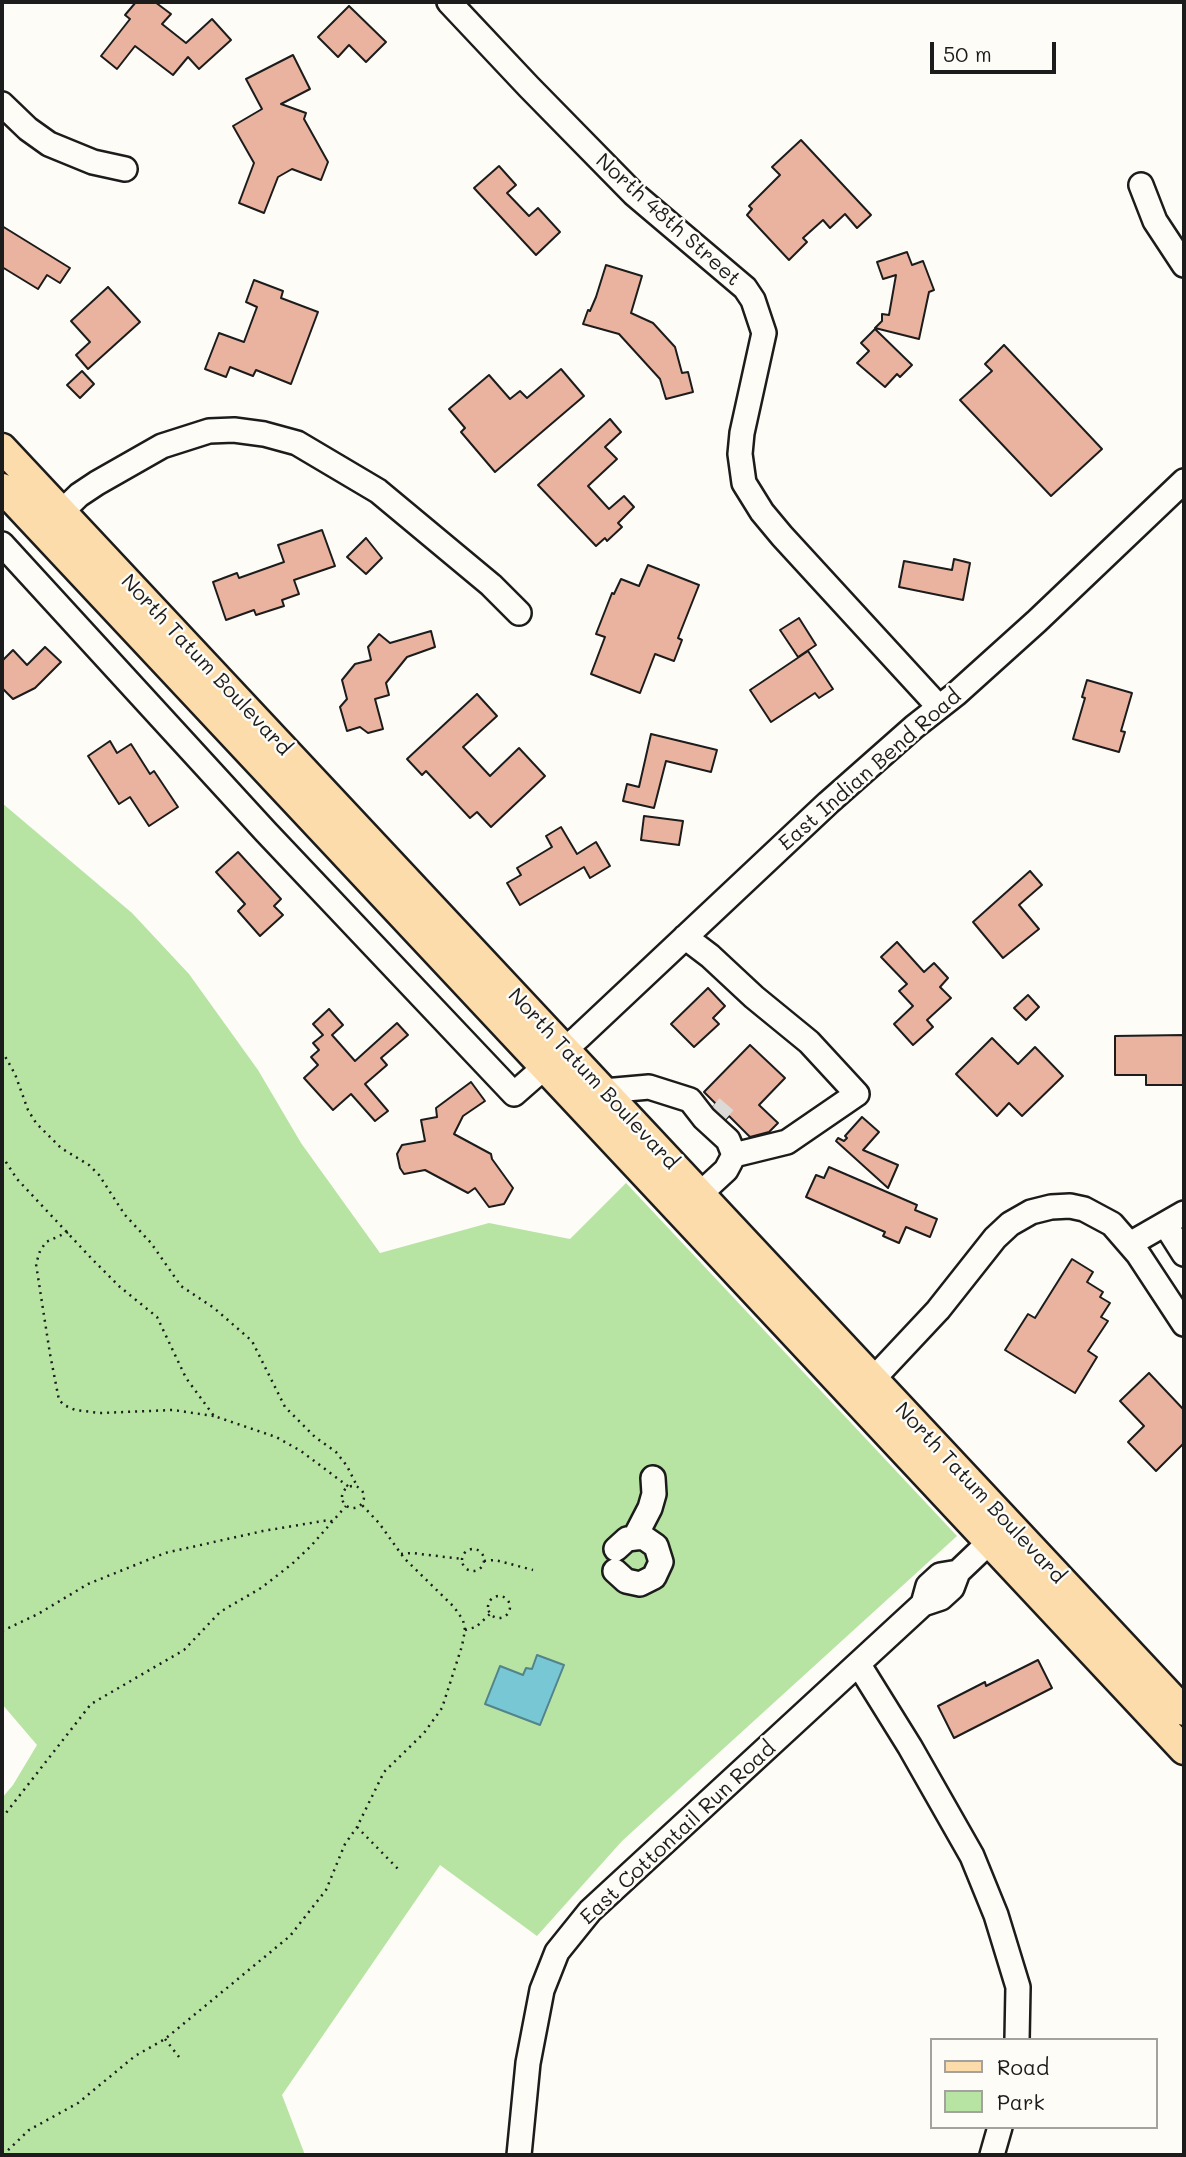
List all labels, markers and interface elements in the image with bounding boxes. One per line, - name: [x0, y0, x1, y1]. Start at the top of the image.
- scale bar: [934, 28, 1060, 72]
- text: 50 m: [943, 40, 992, 67]
- street label: North 48th Street: [590, 148, 746, 292]
- street label: North Tatum Boulevard: [115, 569, 297, 761]
- street label: East Indian Bend Road: [774, 684, 966, 856]
- street label: North Tatum Boulevard: [502, 983, 684, 1175]
- street label: North Tatum Boulevard: [889, 1397, 1071, 1589]
- street label: East Cottontail Run Road: [575, 1736, 781, 1930]
- legend: [930, 2038, 1158, 2129]
- text: Road: [997, 2053, 1049, 2080]
- text: Park: [997, 2088, 1045, 2115]

